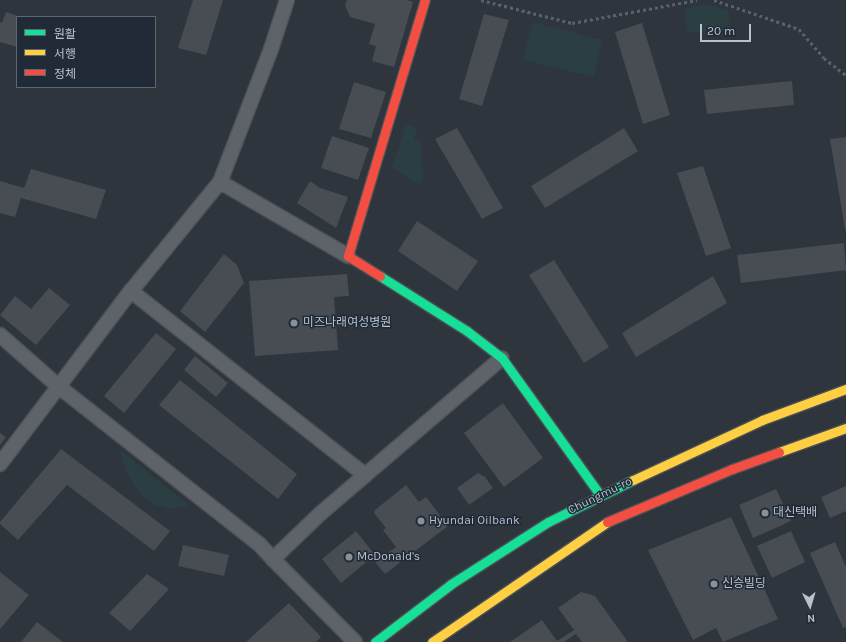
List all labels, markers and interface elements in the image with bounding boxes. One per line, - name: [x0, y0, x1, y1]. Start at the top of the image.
- legend: [16, 16, 156, 88]
- scale bar: [702, 16, 753, 42]
- text: 20 m: [707, 24, 735, 38]
- text: 원활: [54, 27, 76, 41]
- text: 서행: [54, 47, 76, 61]
- text: 정체: [54, 67, 76, 81]
- place label: 미즈나래여성병원: [303, 316, 391, 330]
- marker: 미즈나래여성병원: [288, 317, 300, 329]
- street label: Chungmu-ro: [566, 474, 634, 518]
- place label: 대신택배: [773, 506, 817, 520]
- marker: 대신택배: [760, 508, 770, 518]
- place label: Hyundai Oilbank: [429, 514, 520, 528]
- marker: Hyundai Oilbank: [416, 516, 426, 526]
- place label: McDonald's: [357, 550, 420, 564]
- marker: McDonald's: [344, 552, 354, 562]
- place label: 신승빌딩: [722, 577, 766, 591]
- marker: 신승빌딩: [709, 579, 719, 589]
- north arrow: [790, 586, 830, 626]
- text: N: [807, 612, 816, 625]

